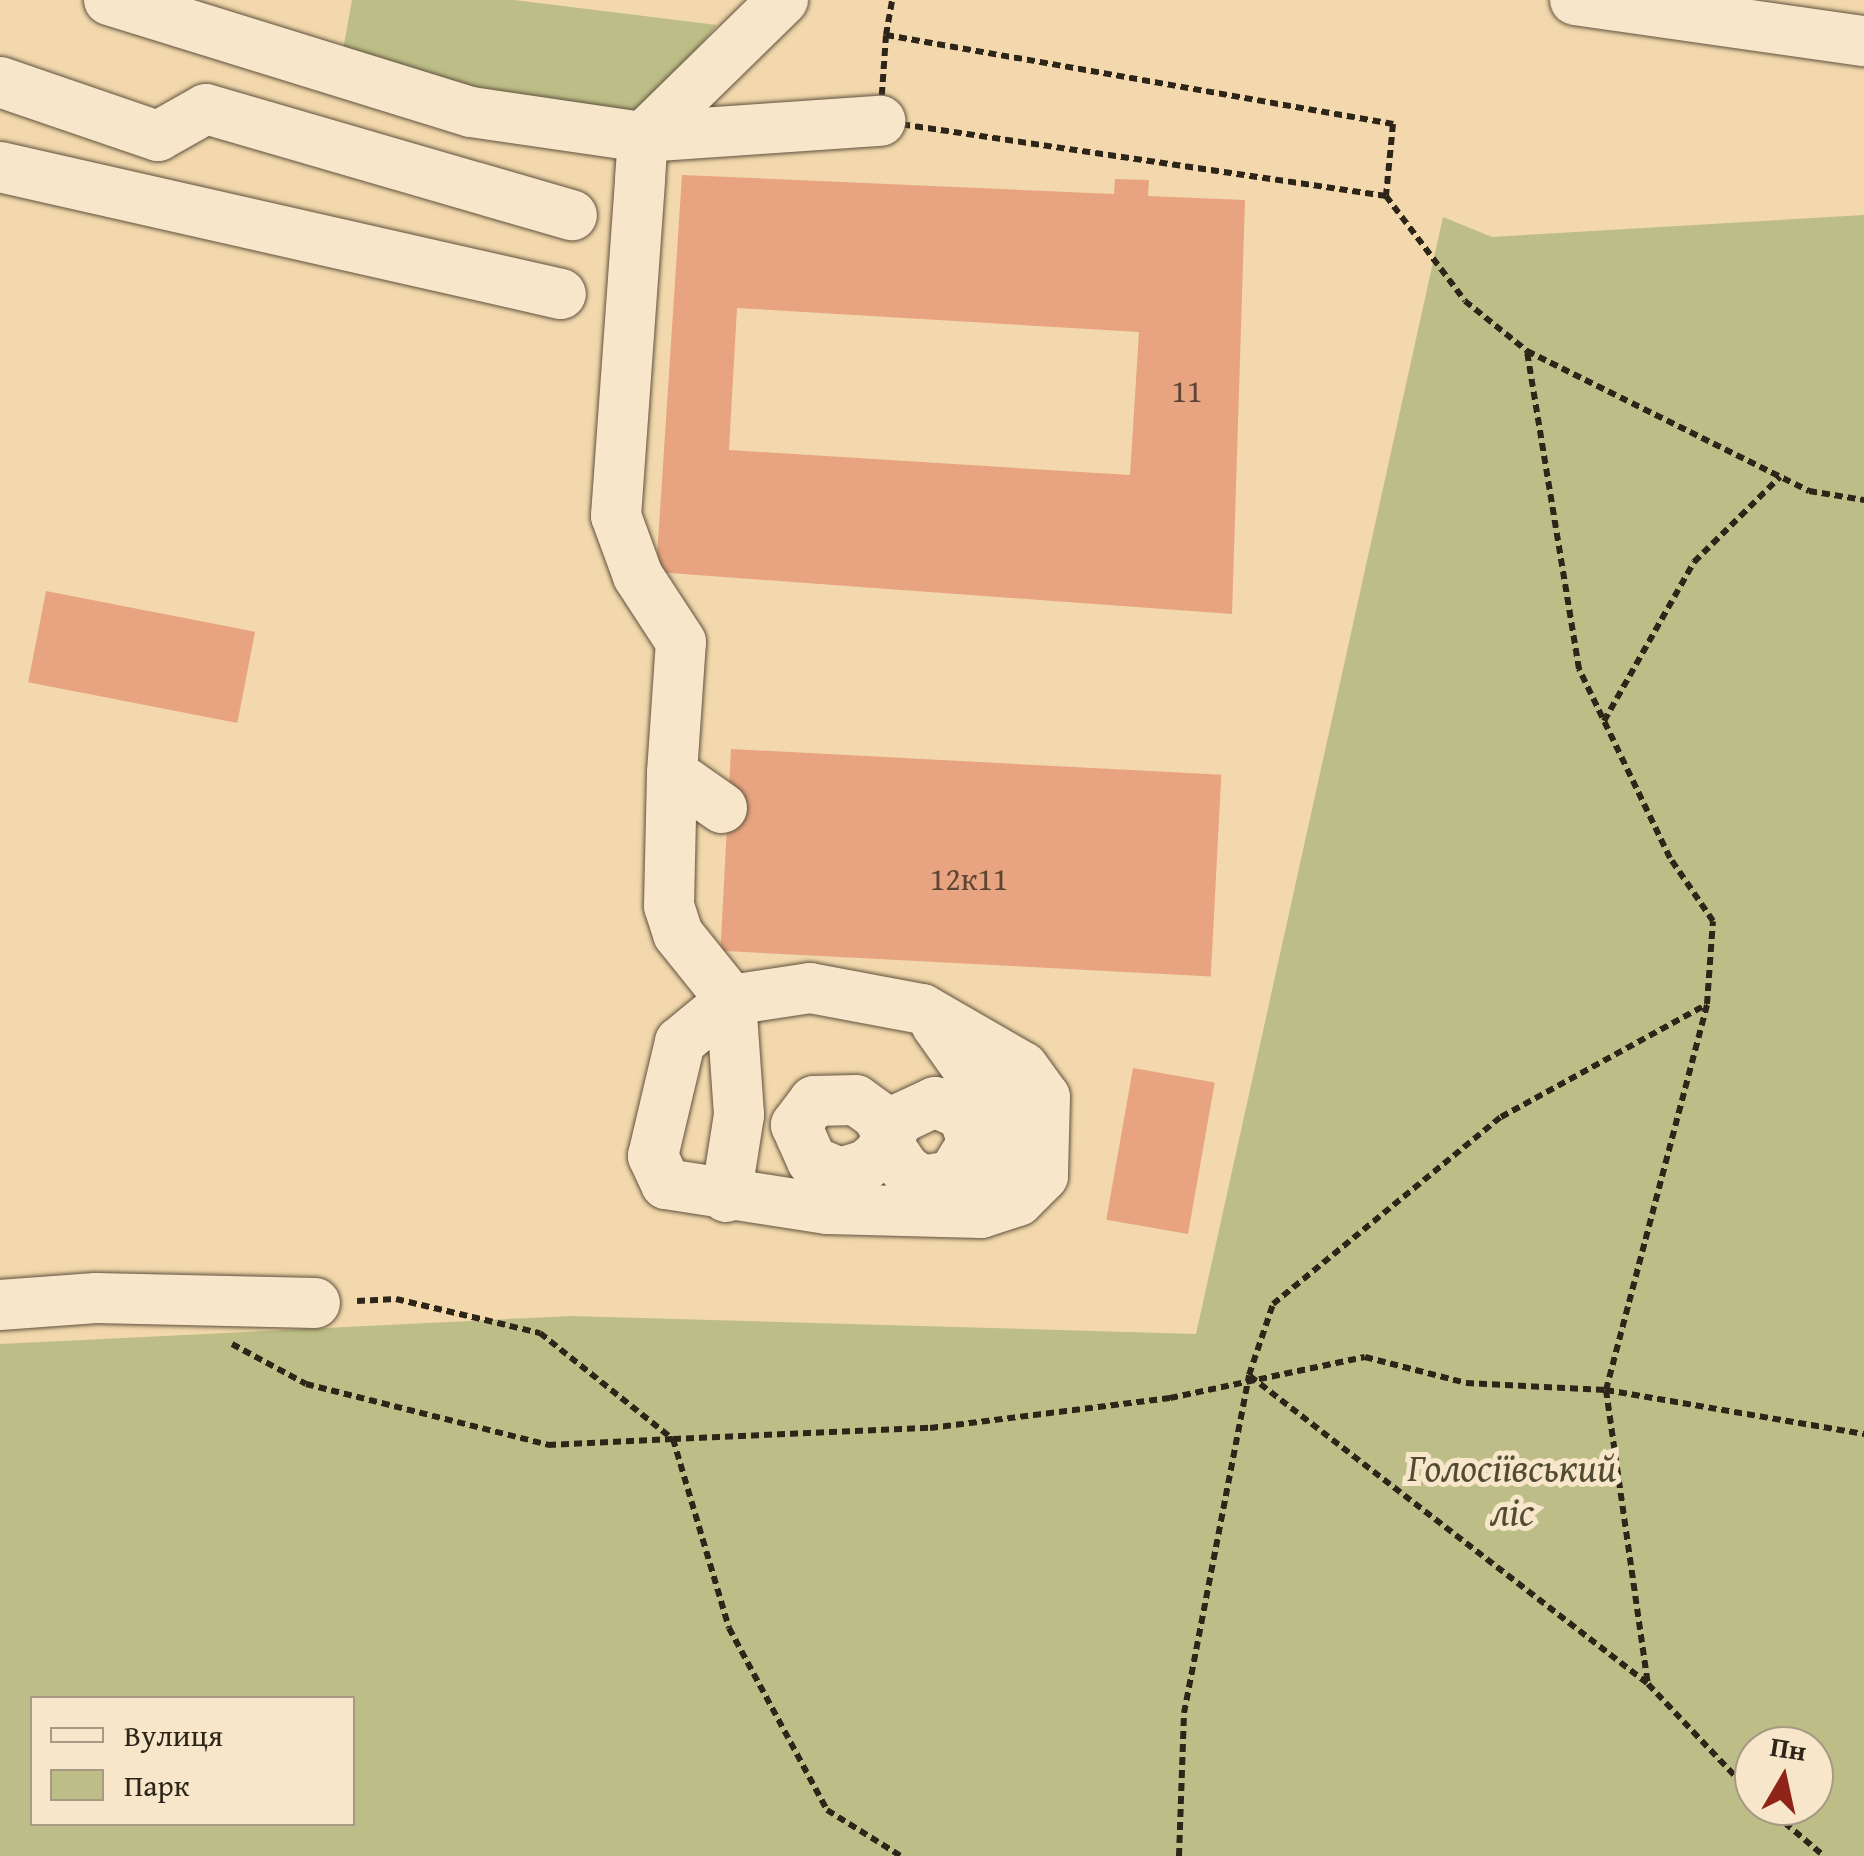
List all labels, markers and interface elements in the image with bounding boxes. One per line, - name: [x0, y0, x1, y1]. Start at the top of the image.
- house number: 11: [1172, 372, 1202, 410]
- house number: 12к11: [930, 860, 1008, 898]
- park label: Голосіївський ліс: [1407, 1445, 1617, 1535]
- legend: [30, 1696, 355, 1826]
- text: Вулиця: [124, 1713, 223, 1757]
- text: Пн: [1767, 1725, 1809, 1771]
- north arrow: [1734, 1726, 1834, 1826]
- text: Парк: [124, 1763, 190, 1807]

